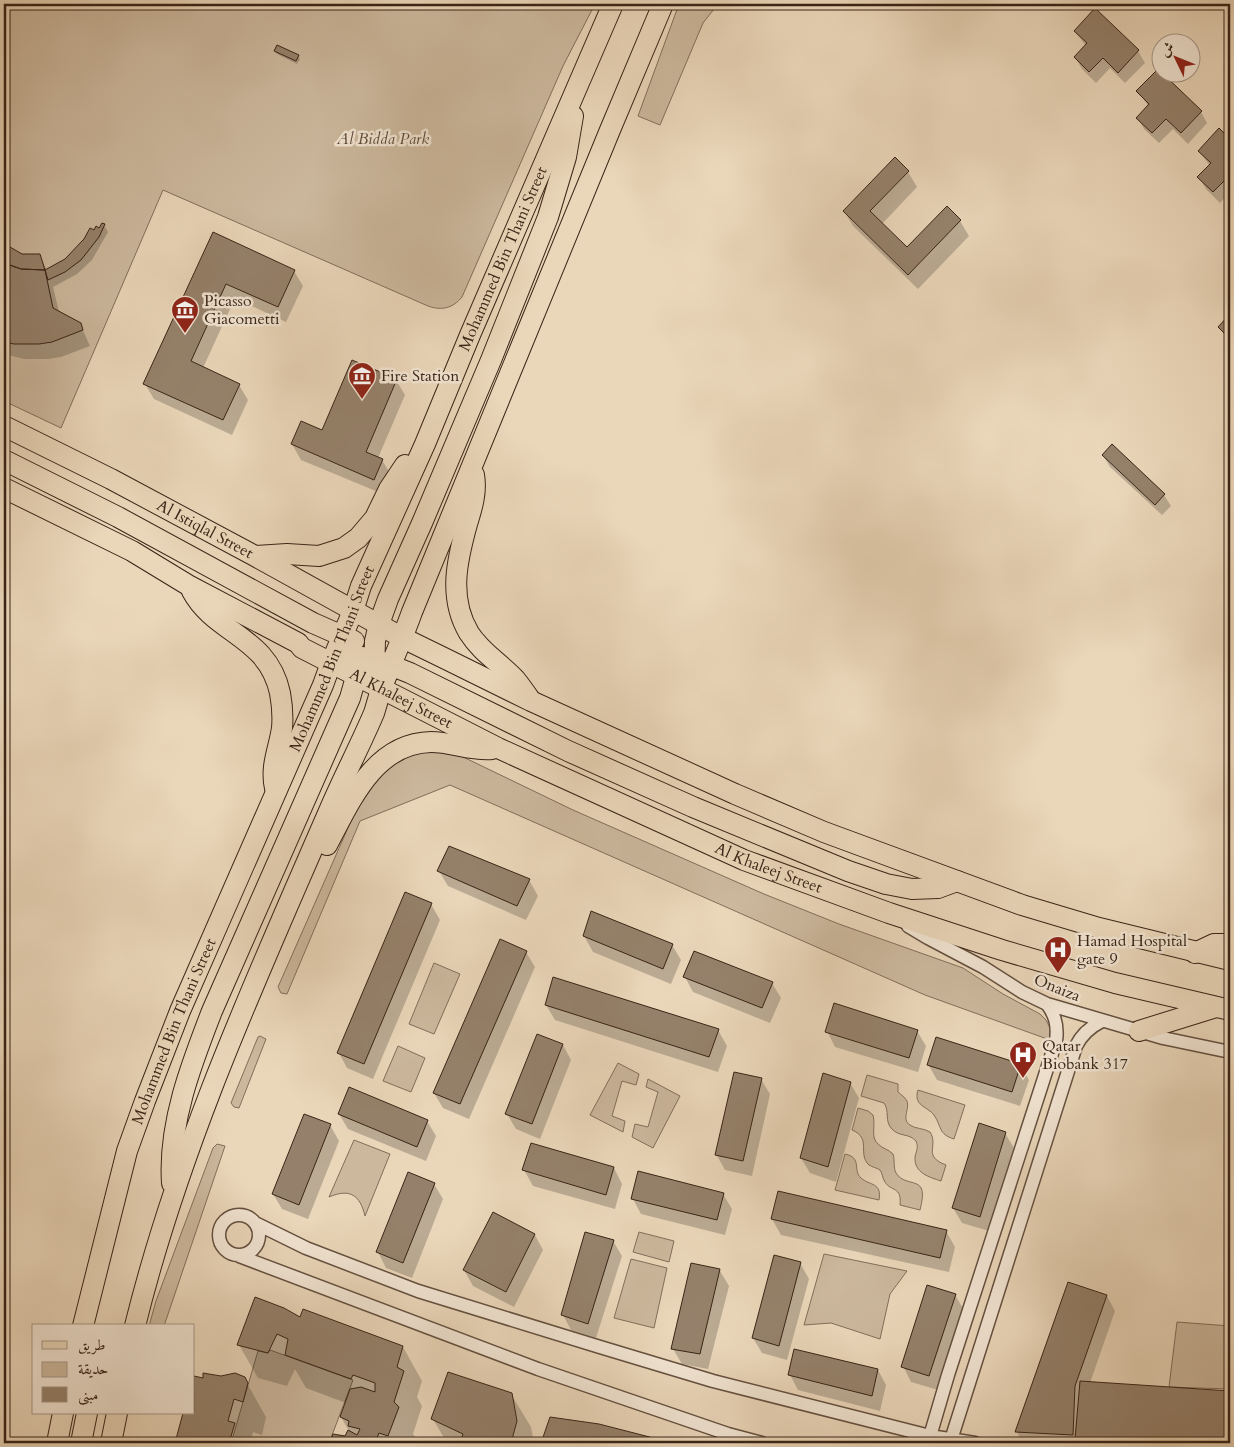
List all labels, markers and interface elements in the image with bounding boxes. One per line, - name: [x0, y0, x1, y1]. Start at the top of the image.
- north arrow: [1152, 32, 1202, 82]
- text: ش: [1155, 38, 1179, 61]
- park label: Al Bidda Park: [336, 128, 429, 150]
- street label: Mohammed Bin Thani Street: [454, 163, 553, 354]
- place label: Picasso Giacometti: [204, 290, 280, 330]
- museum icon: Picasso Giacometti: [170, 295, 200, 334]
- museum icon: Fire Station: [347, 361, 377, 400]
- place label: Fire Station: [381, 365, 459, 387]
- street label: Al Istiqlal Street: [153, 494, 257, 564]
- street label: Mohammed Bin Thani Street: [284, 562, 380, 755]
- street label: Al Khaleej Street: [345, 663, 456, 734]
- street label: Al Khaleej Street: [711, 837, 825, 899]
- place label: Hamad Hospital gate 9: [1077, 930, 1187, 970]
- street label: Mohammed Bin Thani Street: [126, 935, 222, 1127]
- hospital icon: Hamad Hospital gate 9: [1043, 935, 1073, 974]
- street label: Onaiza: [1030, 969, 1084, 1007]
- place label: Qatar Biobank 317: [1042, 1035, 1128, 1075]
- hospital icon: Qatar Biobank 317: [1008, 1040, 1038, 1079]
- legend: [32, 1324, 195, 1414]
- text: طريق: [78, 1335, 105, 1355]
- text: حديقة: [78, 1359, 108, 1379]
- text: مبنى: [78, 1385, 98, 1406]

